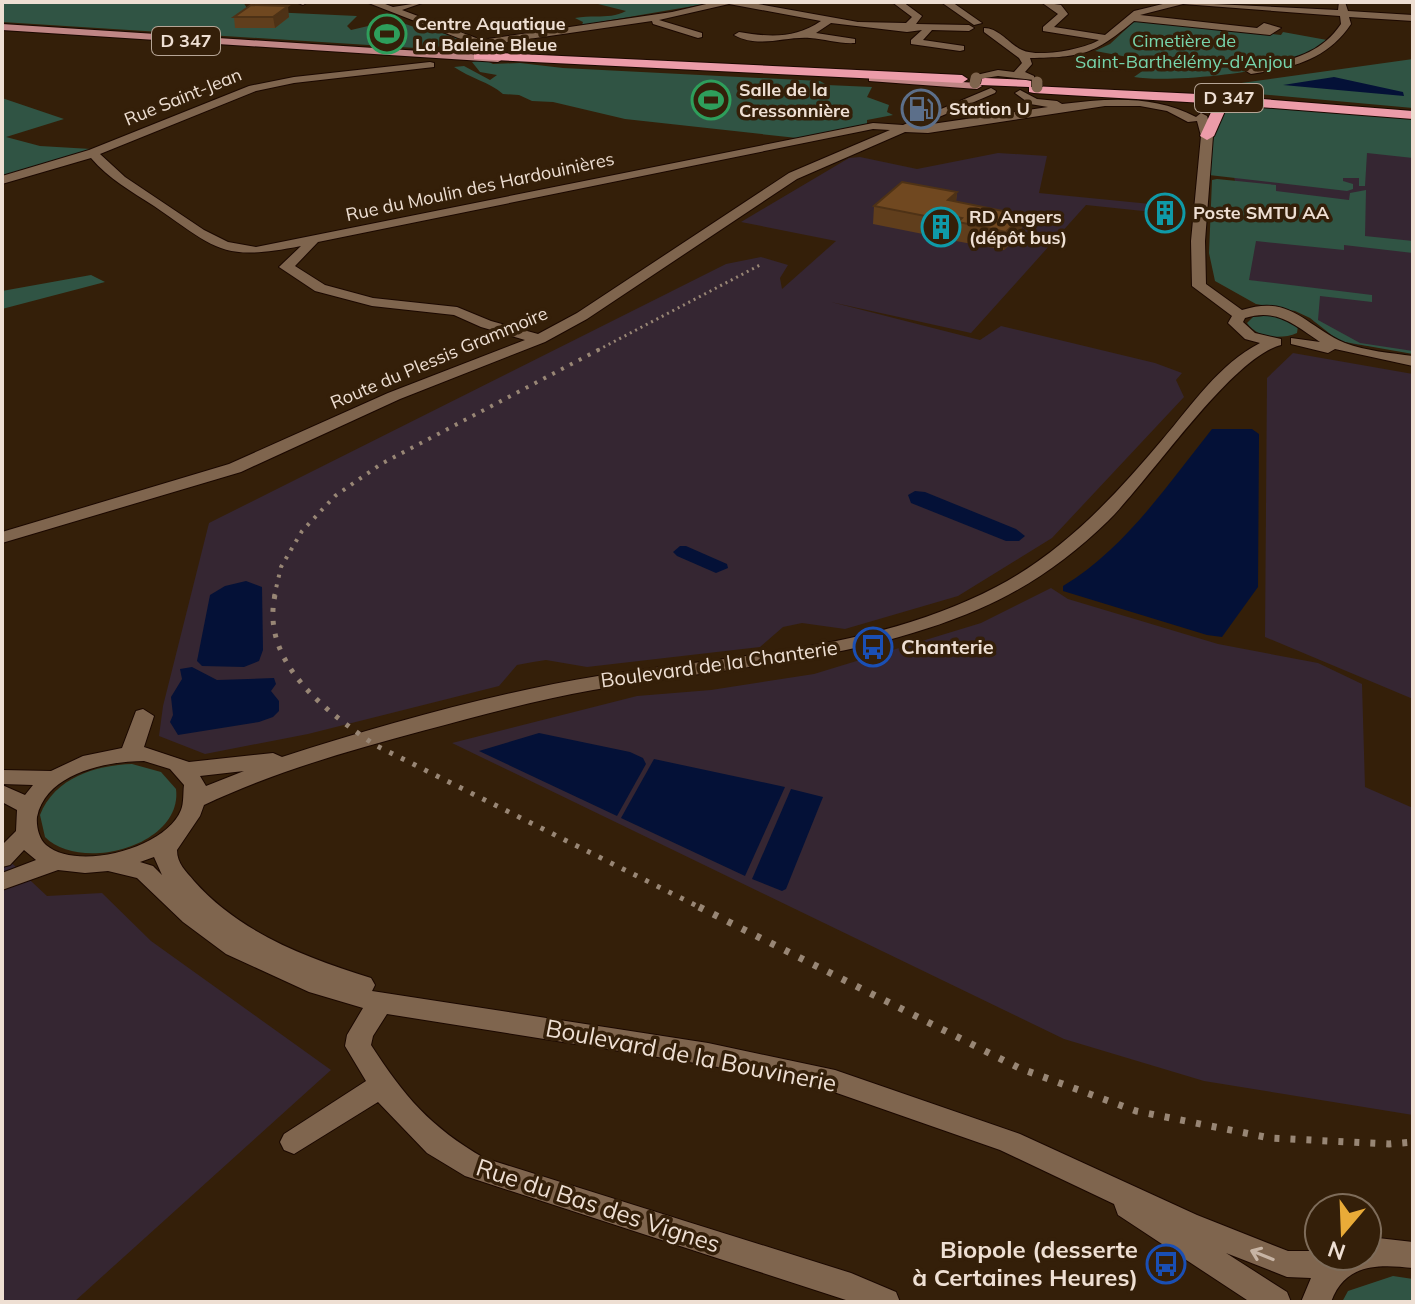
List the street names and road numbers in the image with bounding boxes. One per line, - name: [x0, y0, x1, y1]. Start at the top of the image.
- road number: D 347: [152, 27, 220, 55]
- street label: Rue Saint-Jean: [121, 63, 245, 131]
- road number: D 347: [1195, 84, 1263, 112]
- street label: Rue du Moulin des Hardouinières: [344, 147, 616, 226]
- street label: Route du Plessis Grammoire: [327, 301, 551, 414]
- street label: Boulevard de la Chanterie: [599, 635, 839, 692]
- street label: Boulevard de la Bouvinerie: [543, 1012, 839, 1098]
- street label: Rue du Bas des Vignes: [473, 1151, 724, 1259]

